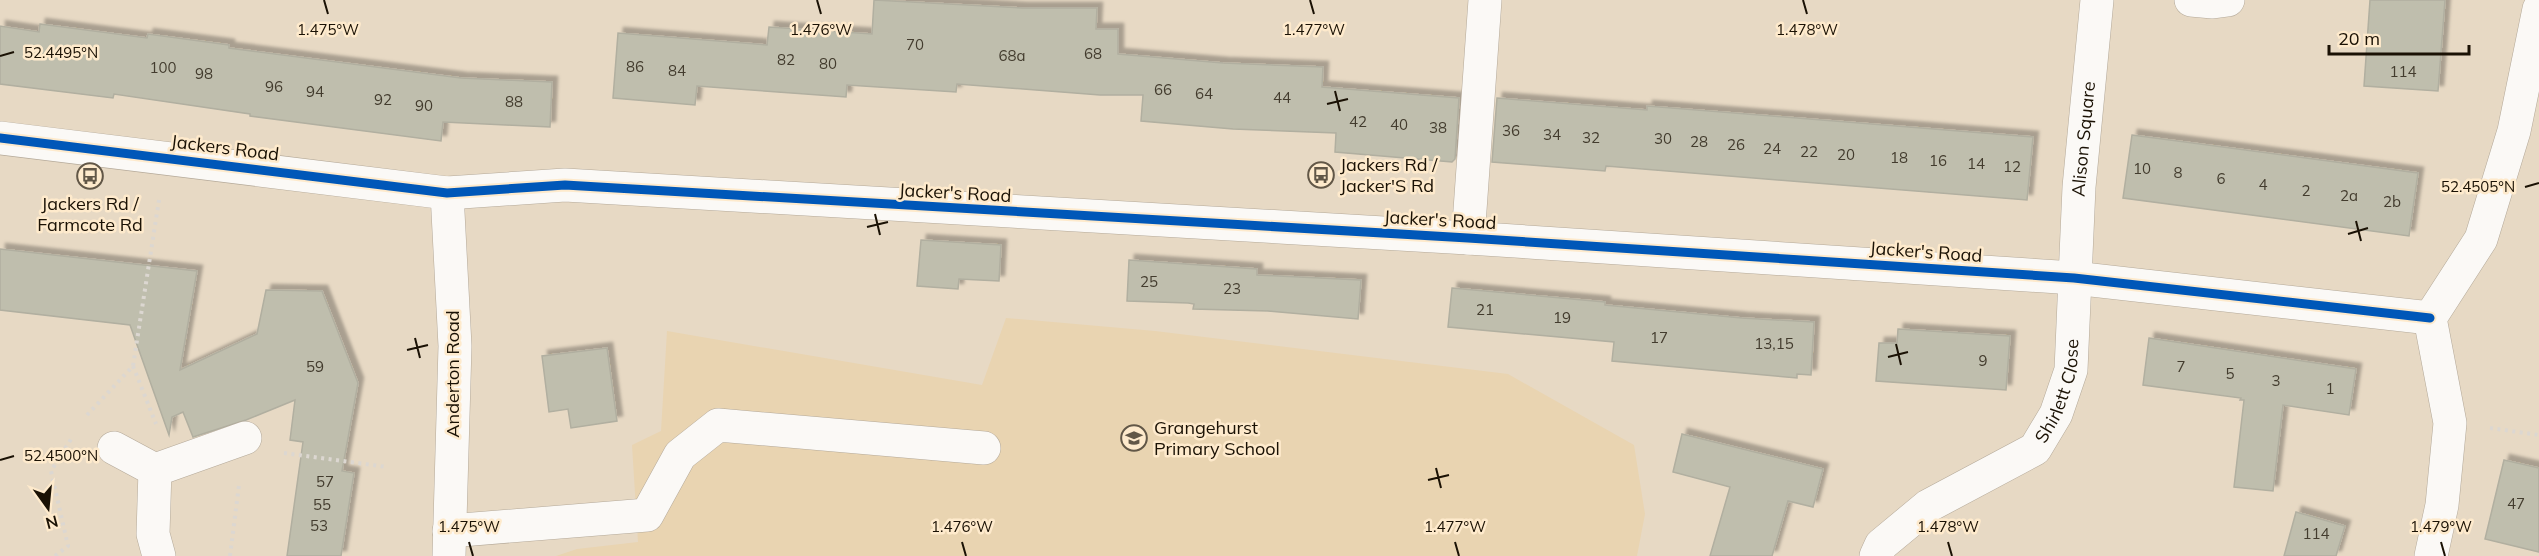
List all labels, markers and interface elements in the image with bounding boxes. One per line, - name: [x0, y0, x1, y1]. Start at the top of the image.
- scale bar: [2329, 18, 2468, 56]
- text: 1.475°W: [297, 20, 359, 39]
- text: 1.476°W: [790, 20, 852, 39]
- text: 1.477°W: [1283, 20, 1345, 39]
- text: 1.478°W: [1776, 20, 1838, 39]
- text: 20 m: [2338, 27, 2380, 50]
- house number: 70: [906, 35, 924, 54]
- text: 52.4495°N: [24, 43, 98, 62]
- house number: 68: [1084, 44, 1102, 63]
- house number: 68a: [998, 46, 1026, 65]
- house number: 82: [777, 50, 795, 69]
- house number: 80: [819, 54, 837, 73]
- house number: 86: [626, 57, 644, 76]
- house number: 100: [149, 58, 177, 77]
- house number: 84: [668, 61, 686, 80]
- house number: 114: [2389, 62, 2417, 81]
- house number: 98: [195, 64, 213, 83]
- house number: 96: [265, 77, 283, 96]
- house number: 66: [1154, 80, 1172, 99]
- street label: Alison Square: [2067, 80, 2100, 197]
- house number: 94: [306, 82, 324, 101]
- house number: 64: [1195, 84, 1213, 103]
- house number: 44: [1273, 88, 1291, 107]
- house number: 92: [374, 90, 392, 109]
- house number: 88: [505, 92, 523, 111]
- house number: 90: [415, 96, 433, 115]
- house number: 42: [1349, 112, 1367, 131]
- house number: 40: [1390, 115, 1408, 134]
- house number: 38: [1429, 118, 1447, 137]
- house number: 36: [1502, 121, 1520, 140]
- house number: 34: [1543, 125, 1561, 144]
- house number: 32: [1582, 128, 1600, 147]
- street label: Jackers Road: [170, 129, 280, 166]
- house number: 30: [1654, 129, 1672, 148]
- house number: 28: [1690, 132, 1708, 151]
- house number: 26: [1727, 135, 1745, 154]
- house number: 24: [1763, 139, 1781, 158]
- house number: 22: [1800, 142, 1818, 161]
- house number: 20: [1837, 145, 1855, 164]
- house number: 18: [1890, 148, 1908, 167]
- house number: 16: [1929, 151, 1947, 170]
- place label: Jackers Rd / Jacker'S Rd: [1340, 153, 1438, 197]
- house number: 14: [1967, 154, 1985, 173]
- house number: 12: [2003, 157, 2021, 176]
- house number: 10: [2133, 159, 2151, 178]
- bus stop icon: Jackers Rd / Jacker'S Rd: [1306, 160, 1336, 190]
- bus stop icon: Jackers Rd / Farmcote Rd: [75, 161, 105, 191]
- house number: 8: [2173, 163, 2183, 182]
- house number: 6: [2216, 169, 2226, 188]
- house number: 4: [2258, 175, 2268, 194]
- text: 52.4505°N: [2441, 177, 2515, 196]
- street label: Jacker's Road: [898, 178, 1012, 207]
- house number: 2: [2301, 181, 2311, 200]
- house number: 2a: [2340, 186, 2358, 205]
- place label: Jackers Rd / Farmcote Rd: [37, 192, 143, 236]
- house number: 2b: [2383, 192, 2401, 211]
- street label: Jacker's Road: [1383, 205, 1497, 234]
- street label: Jacker's Road: [1869, 236, 1983, 267]
- house number: 25: [1140, 272, 1158, 291]
- house number: 23: [1223, 279, 1241, 298]
- house number: 21: [1476, 300, 1494, 319]
- house number: 19: [1553, 308, 1571, 327]
- street label: Anderton Road: [441, 310, 464, 438]
- house number: 17: [1650, 328, 1668, 347]
- house number: 13,15: [1754, 334, 1794, 353]
- street label: Shirlett Close: [2029, 338, 2083, 447]
- house number: 9: [1978, 351, 1988, 370]
- house number: 59: [306, 357, 324, 376]
- house number: 7: [2176, 357, 2186, 376]
- house number: 5: [2225, 364, 2235, 383]
- house number: 3: [2271, 371, 2281, 390]
- house number: 1: [2325, 379, 2335, 398]
- place label: Grangehurst Primary School: [1154, 416, 1280, 460]
- school or university icon: Grangehurst Primary School: [1119, 423, 1149, 453]
- text: 52.4500°N: [24, 446, 98, 465]
- house number: 57: [316, 472, 334, 491]
- north arrow: [18, 478, 78, 538]
- house number: 47: [2507, 494, 2525, 513]
- house number: 55: [313, 495, 331, 514]
- text: N: [43, 511, 60, 534]
- house number: 53: [310, 516, 328, 535]
- text: 1.475°W: [438, 517, 500, 536]
- text: 1.476°W: [931, 517, 993, 536]
- text: 1.477°W: [1424, 517, 1486, 536]
- text: 1.478°W: [1917, 517, 1979, 536]
- text: 1.479°W: [2410, 517, 2472, 536]
- house number: 114: [2302, 524, 2330, 543]

